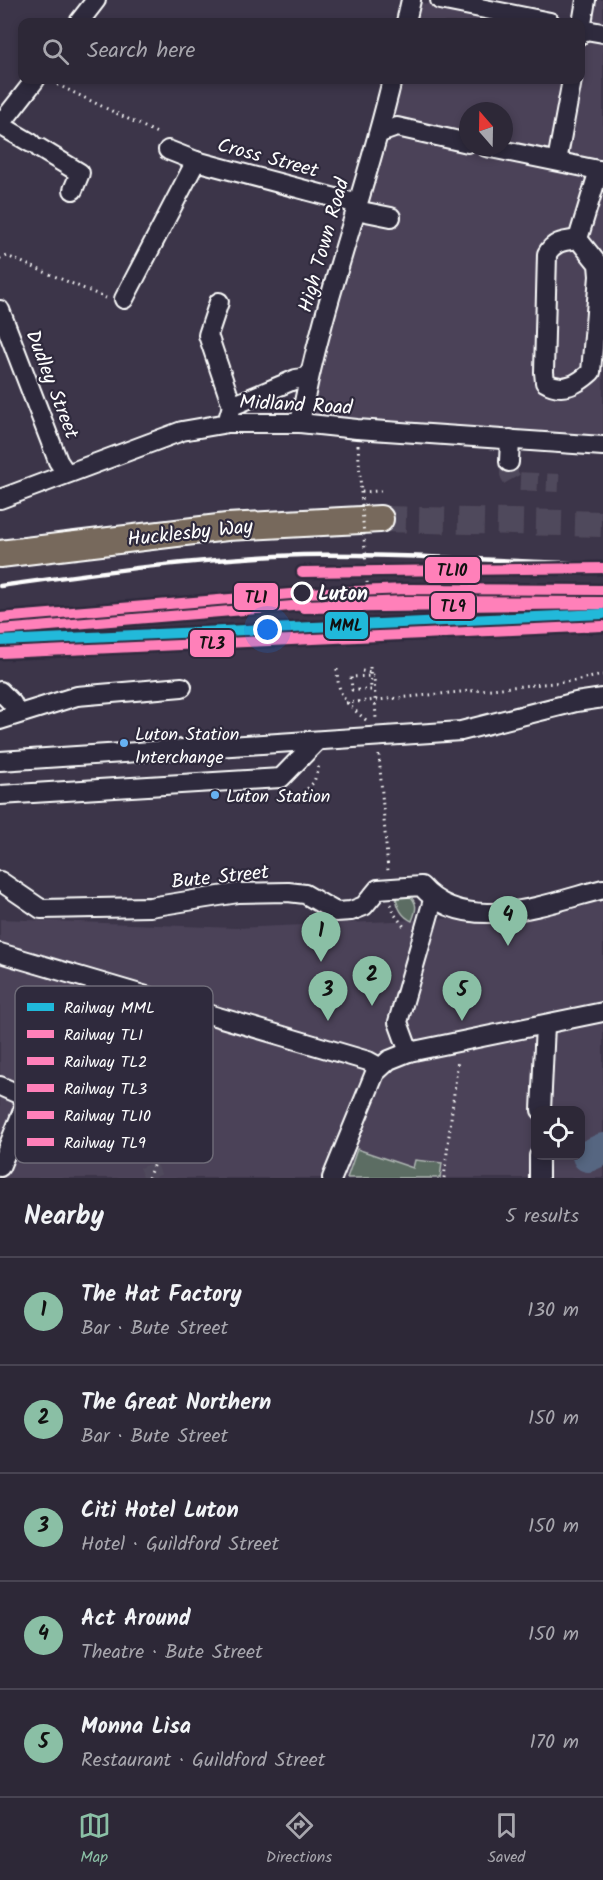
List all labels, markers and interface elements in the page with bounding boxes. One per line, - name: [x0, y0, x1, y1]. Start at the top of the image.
- search box: [18, 18, 585, 84]
- text: Search here: [87, 34, 195, 69]
- icon: search: [39, 35, 72, 68]
- north arrow: [459, 102, 513, 156]
- street label: Cross Street: [213, 130, 322, 188]
- street label: High Town Road: [290, 174, 360, 316]
- street label: Dudley Street: [16, 326, 87, 444]
- street label: Midland Road: [238, 387, 354, 425]
- street label: Hucklesby Way: [126, 511, 255, 556]
- line badge: TL10: [424, 556, 481, 584]
- text: TL10: [437, 559, 468, 584]
- place label: Luton: [318, 579, 368, 611]
- line badge: TL1: [233, 582, 279, 611]
- marker: Luton: [291, 582, 313, 604]
- text: TL1: [245, 586, 267, 611]
- line badge: TL9: [430, 592, 476, 620]
- text: TL9: [440, 595, 466, 620]
- line badge: MML: [324, 611, 369, 640]
- text: MML: [330, 614, 362, 639]
- your location: [253, 615, 282, 644]
- line badge: TL3: [189, 629, 235, 658]
- text: TL3: [199, 632, 225, 657]
- place label: Luton Station Interchange: [135, 721, 239, 773]
- marker: Luton Station Interchange: [118, 737, 130, 749]
- place label: Luton Station: [226, 783, 330, 812]
- marker: Luton Station: [209, 789, 221, 801]
- street label: Bute Street: [170, 857, 271, 899]
- pin: 4: [488, 896, 528, 946]
- pin: 1: [302, 912, 340, 962]
- pin: 2: [352, 956, 392, 1006]
- pin: 3: [308, 972, 348, 1021]
- pin: 5: [442, 972, 482, 1021]
- legend: [15, 986, 213, 1163]
- text: Railway MML: [64, 996, 155, 1021]
- text: Railway TL1: [64, 1023, 143, 1048]
- text: Railway TL2: [64, 1050, 147, 1075]
- text: Railway TL3: [64, 1077, 147, 1102]
- text: Railway TL10: [64, 1104, 151, 1129]
- map controls: [531, 1106, 585, 1160]
- button: locate: [531, 1106, 585, 1160]
- text: Railway TL9: [64, 1131, 146, 1156]
- text: Nearby: [24, 1196, 104, 1238]
- text: 5 results: [505, 1201, 579, 1233]
- text: The Hat Factory: [81, 1278, 242, 1313]
- text: 1: [40, 1295, 47, 1327]
- text: 130 m: [527, 1295, 579, 1327]
- text: Bar · Bute Street: [81, 1313, 228, 1345]
- text: The Great Northern: [81, 1386, 271, 1421]
- text: 2: [38, 1403, 49, 1435]
- text: 150 m: [528, 1403, 579, 1435]
- text: Bar · Bute Street: [81, 1421, 228, 1453]
- text: Citi Hotel Luton: [81, 1494, 239, 1529]
- text: 3: [38, 1511, 49, 1543]
- text: 150 m: [528, 1511, 579, 1543]
- text: Hotel · Guildford Street: [81, 1529, 279, 1561]
- text: Act Around: [81, 1602, 191, 1637]
- text: 4: [38, 1619, 49, 1651]
- text: 150 m: [528, 1619, 579, 1651]
- text: Theatre · Bute Street: [81, 1637, 263, 1669]
- text: Monna Lisa: [81, 1710, 191, 1745]
- text: 5: [38, 1727, 49, 1759]
- text: 170 m: [530, 1727, 579, 1759]
- text: Restaurant · Guildford Street: [81, 1745, 326, 1777]
- tab: Map: [78, 1809, 111, 1870]
- tab: Directions: [266, 1809, 332, 1870]
- tab: Saved: [487, 1809, 525, 1870]

